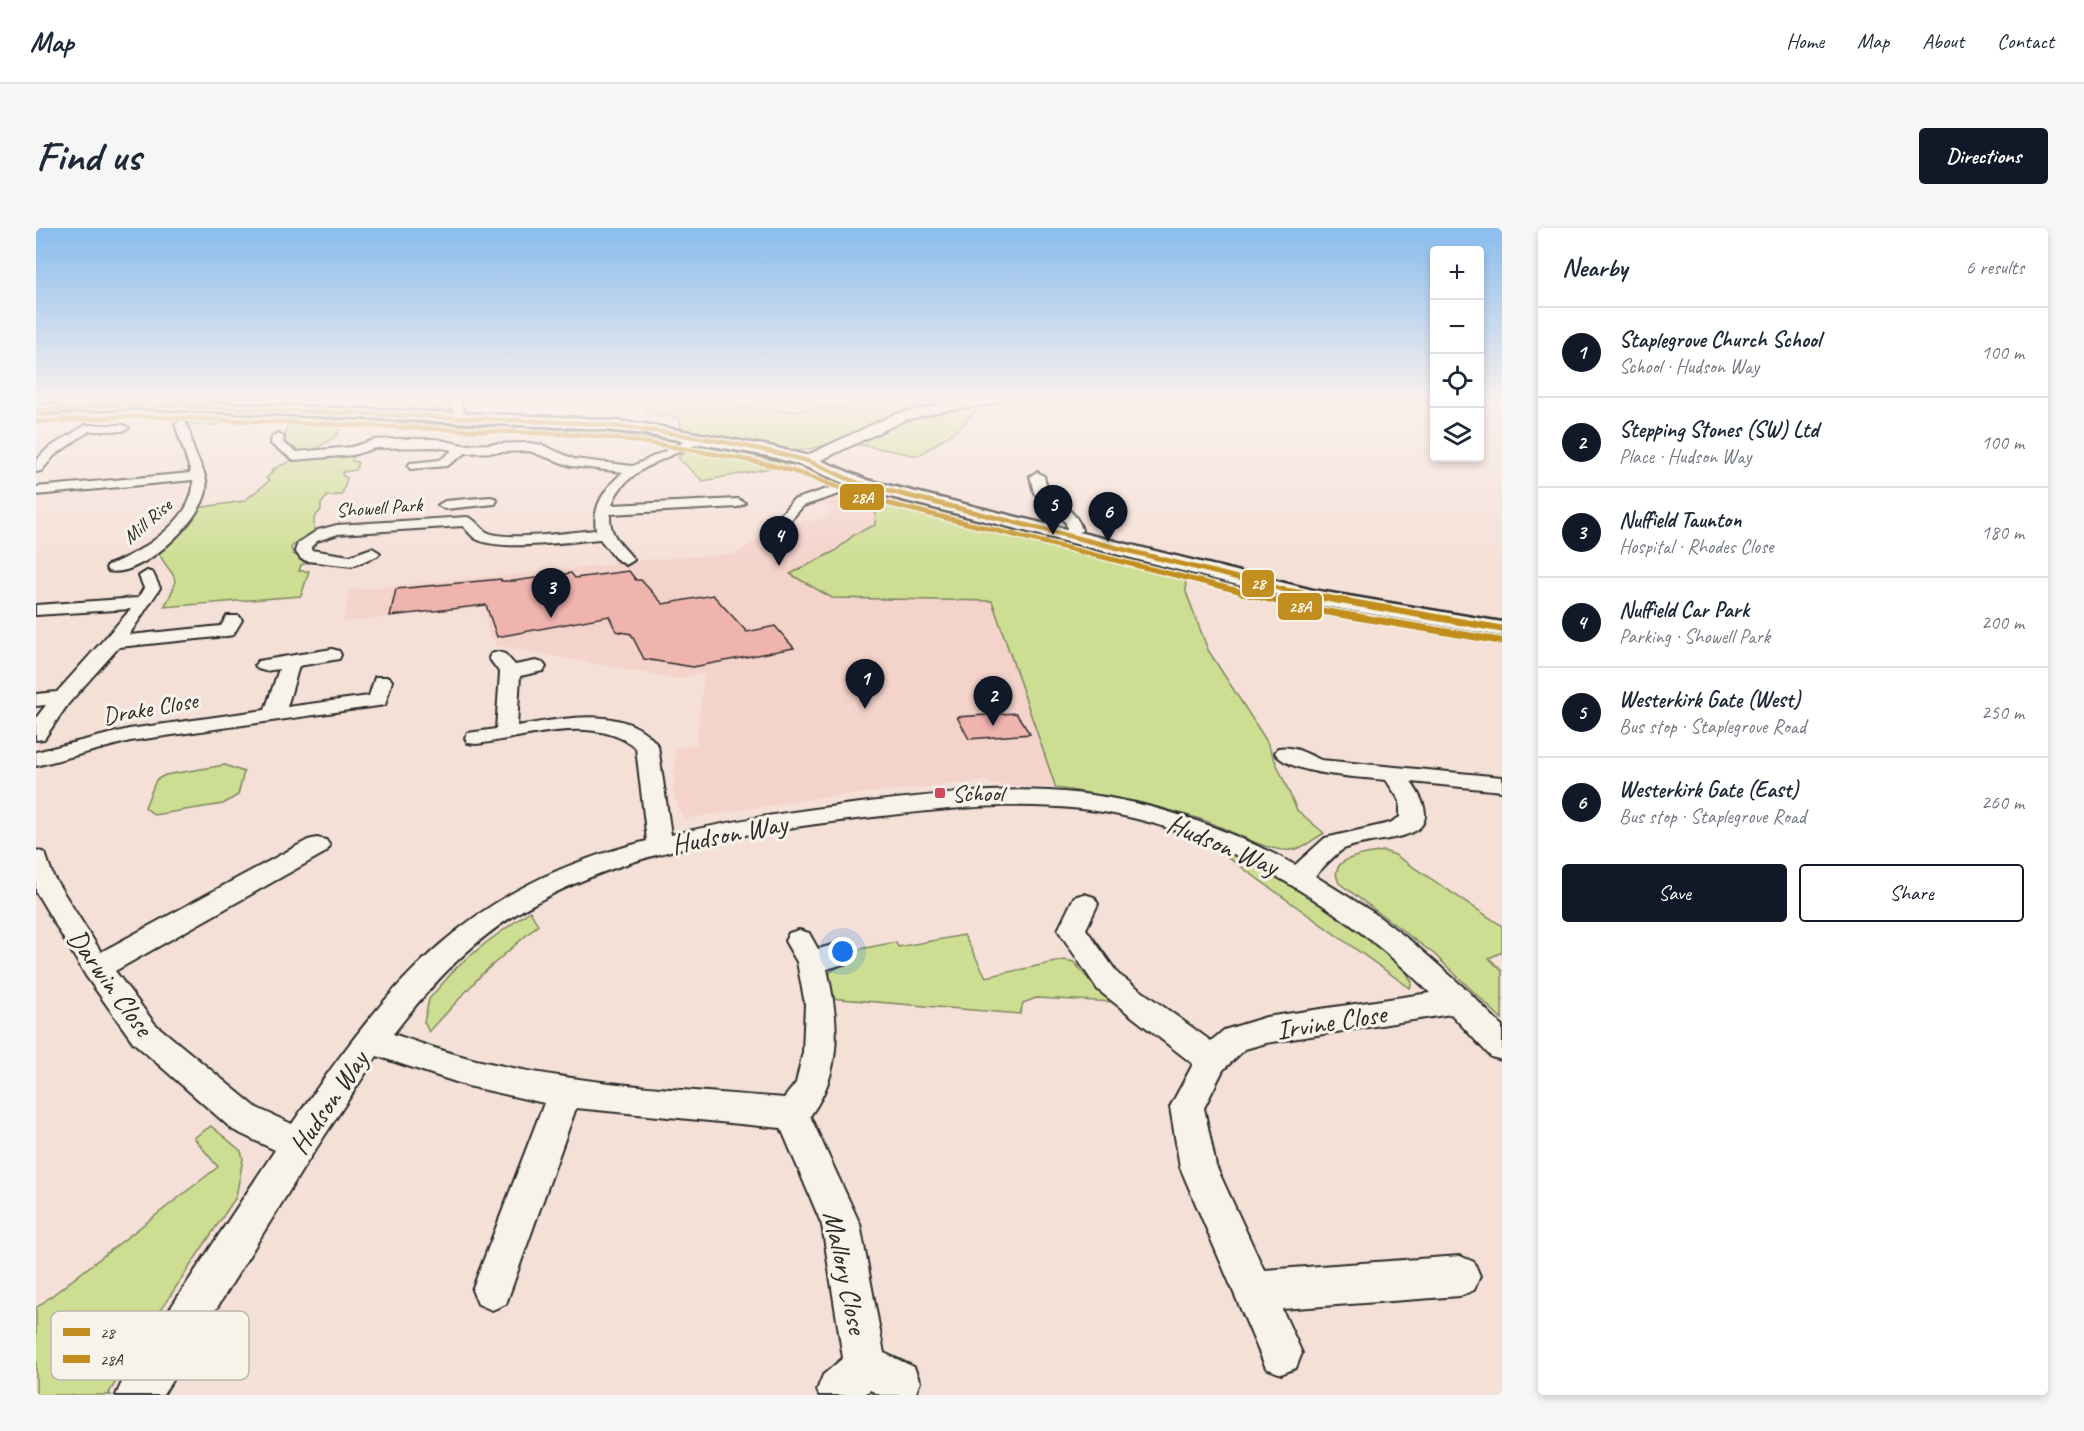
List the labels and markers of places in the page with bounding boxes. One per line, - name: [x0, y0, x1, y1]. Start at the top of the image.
- pin: 5: [1034, 486, 1072, 535]
- pin: 6: [1088, 492, 1128, 542]
- pin: 4: [760, 516, 798, 566]
- pin: 3: [532, 568, 570, 618]
- pin: 1: [846, 660, 884, 709]
- pin: 2: [974, 676, 1012, 726]
- place label: School: [952, 778, 1008, 808]
- marker: School: [933, 786, 947, 800]

